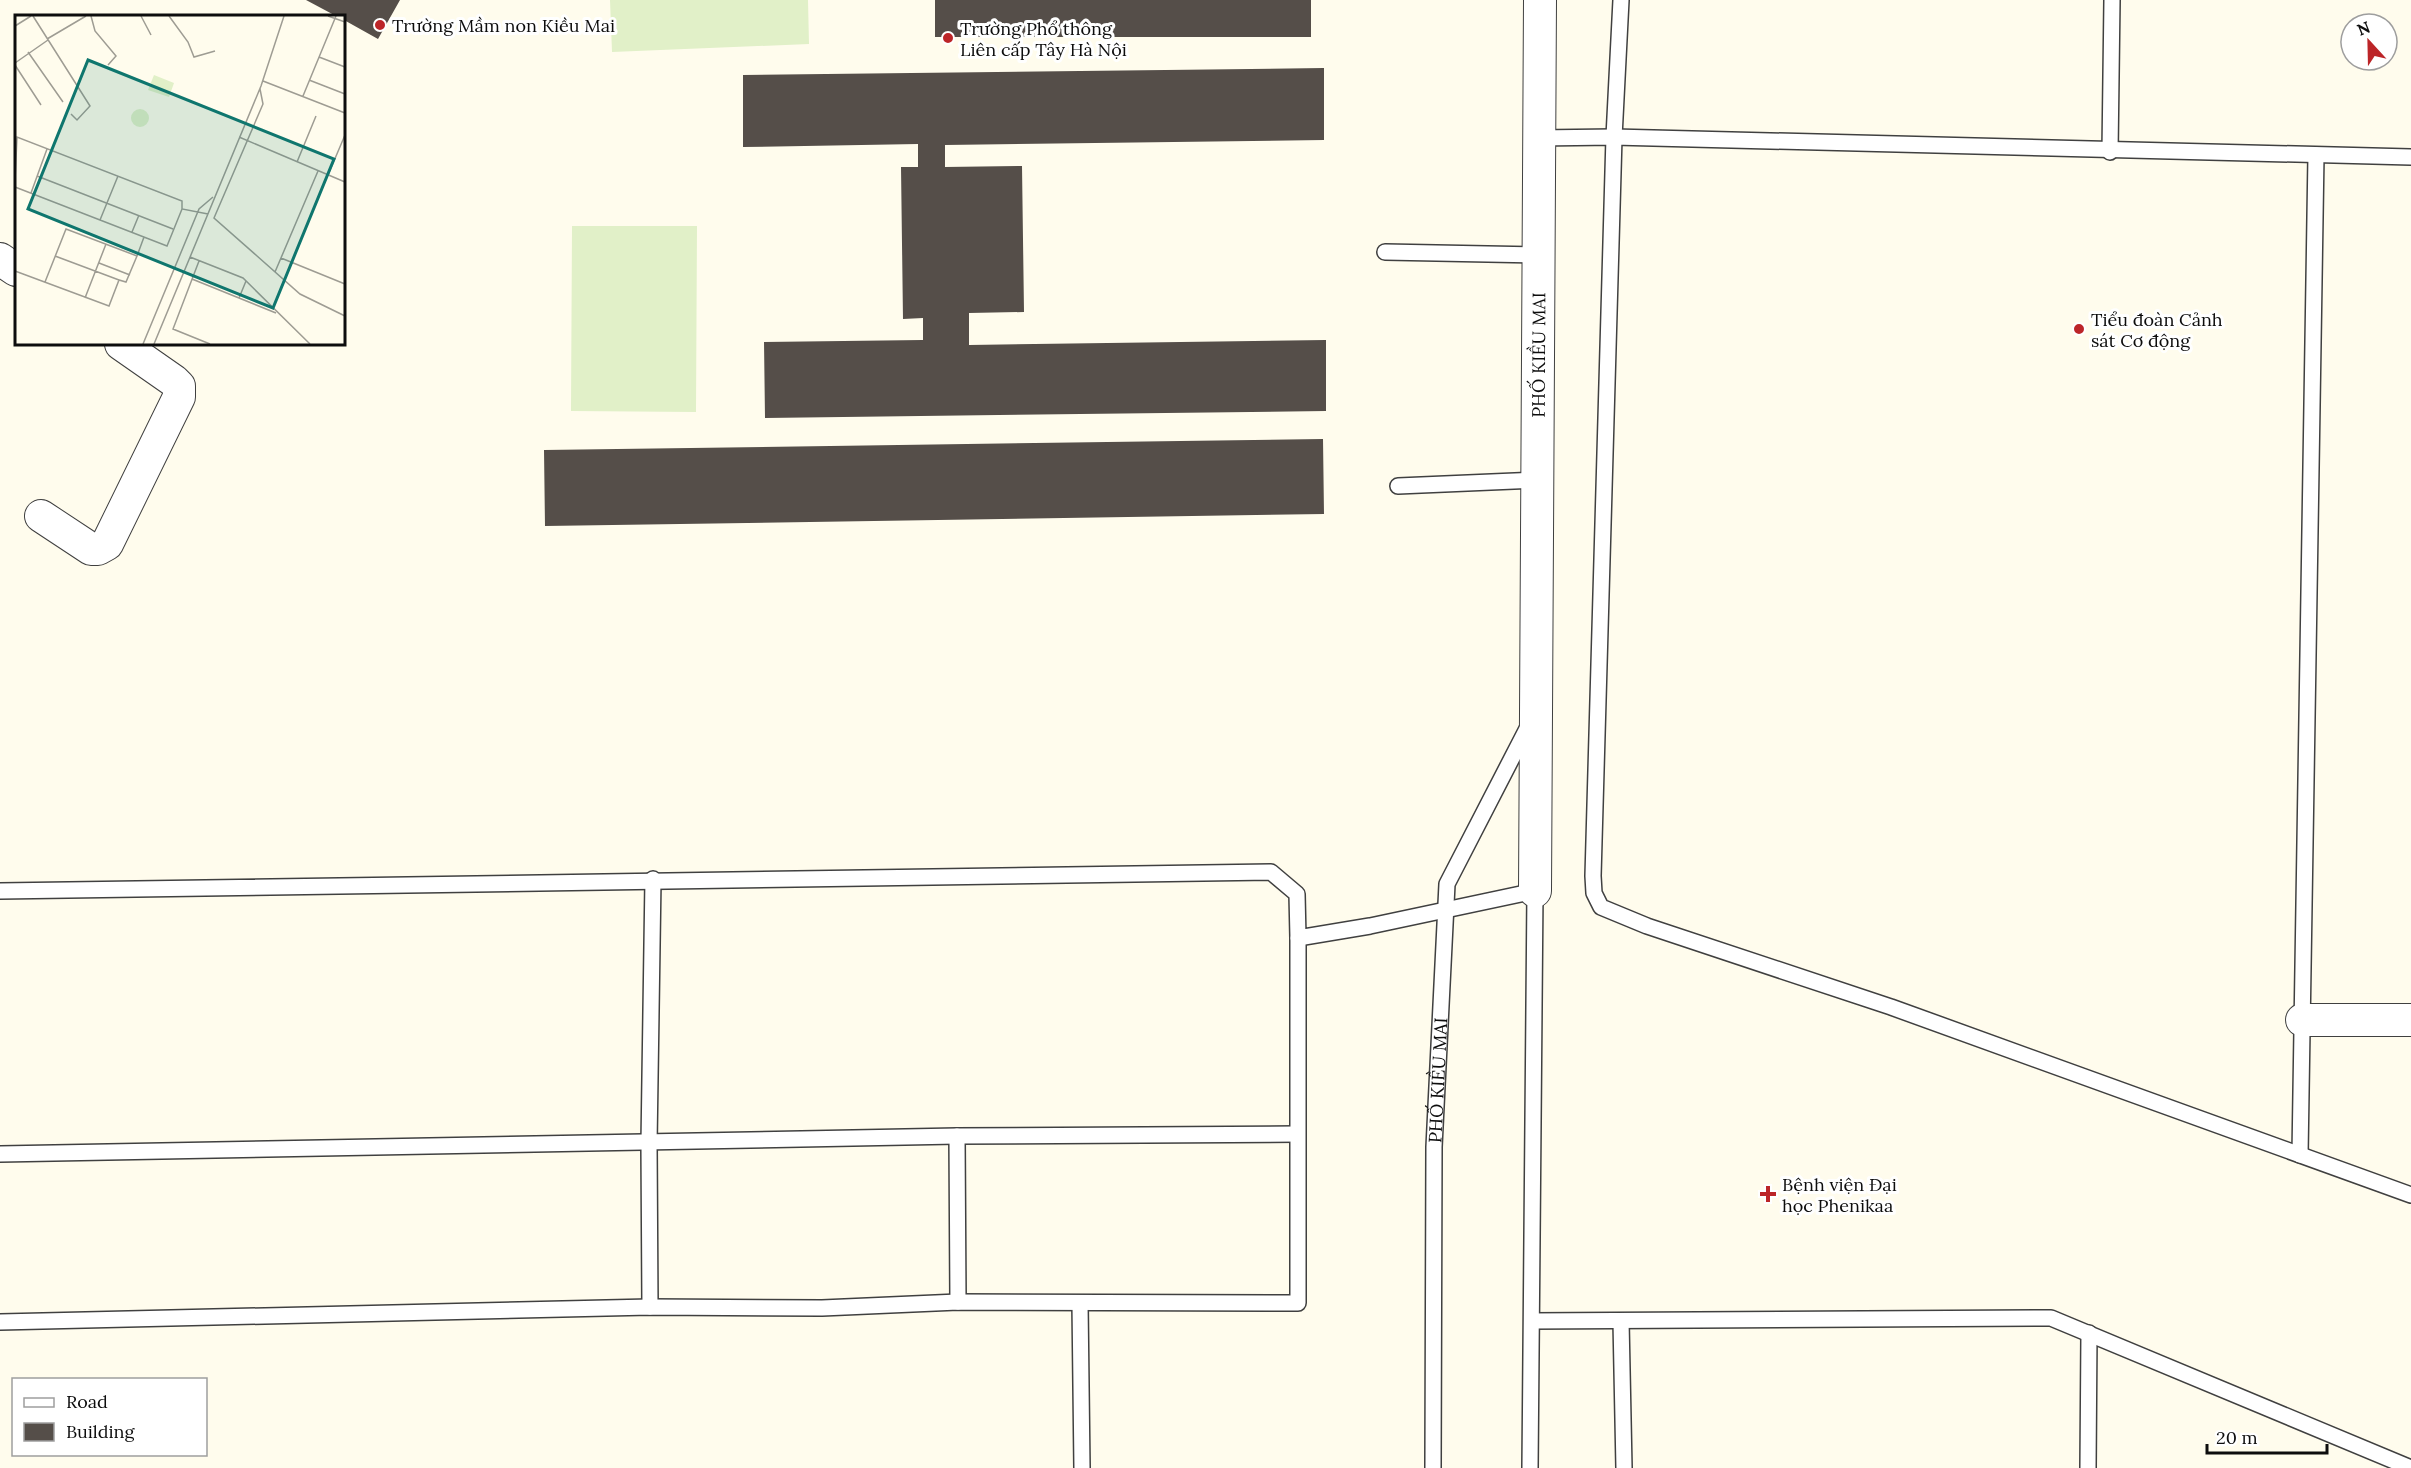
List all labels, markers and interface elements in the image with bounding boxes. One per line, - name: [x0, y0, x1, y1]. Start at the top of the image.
- north arrow: [2339, 12, 2399, 72]
- place label: Trường Mầm non Kiều Mai: [392, 14, 615, 37]
- inset map: [15, 15, 345, 345]
- place label: Trường Phổ thông Liên cấp Tây Hà Nội: [960, 17, 1127, 61]
- text: N: [2354, 17, 2373, 40]
- marker: Trường Mầm non Kiều Mai: [373, 18, 387, 32]
- marker: Trường Phổ thông Liên cấp Tây Hà Nội: [941, 31, 955, 45]
- street label: PHỐ KIỀU MAI: [1526, 292, 1550, 418]
- place label: Tiểu đoàn Cảnh sát Cơ động: [2091, 308, 2223, 352]
- marker: Tiểu đoàn Cảnh sát Cơ động: [2072, 322, 2086, 336]
- street label: PHỐ KIỀU MAI: [1423, 1017, 1452, 1143]
- place label: Bệnh viện Đại học Phenikaa: [1782, 1173, 1897, 1217]
- marker: Bệnh viện Đại học Phenikaa: [1759, 1185, 1777, 1203]
- legend: [12, 1378, 207, 1456]
- text: Road: [66, 1390, 108, 1413]
- scale bar: [2207, 1417, 2327, 1455]
- text: Building: [66, 1420, 136, 1443]
- text: 20 m: [2216, 1426, 2258, 1449]

